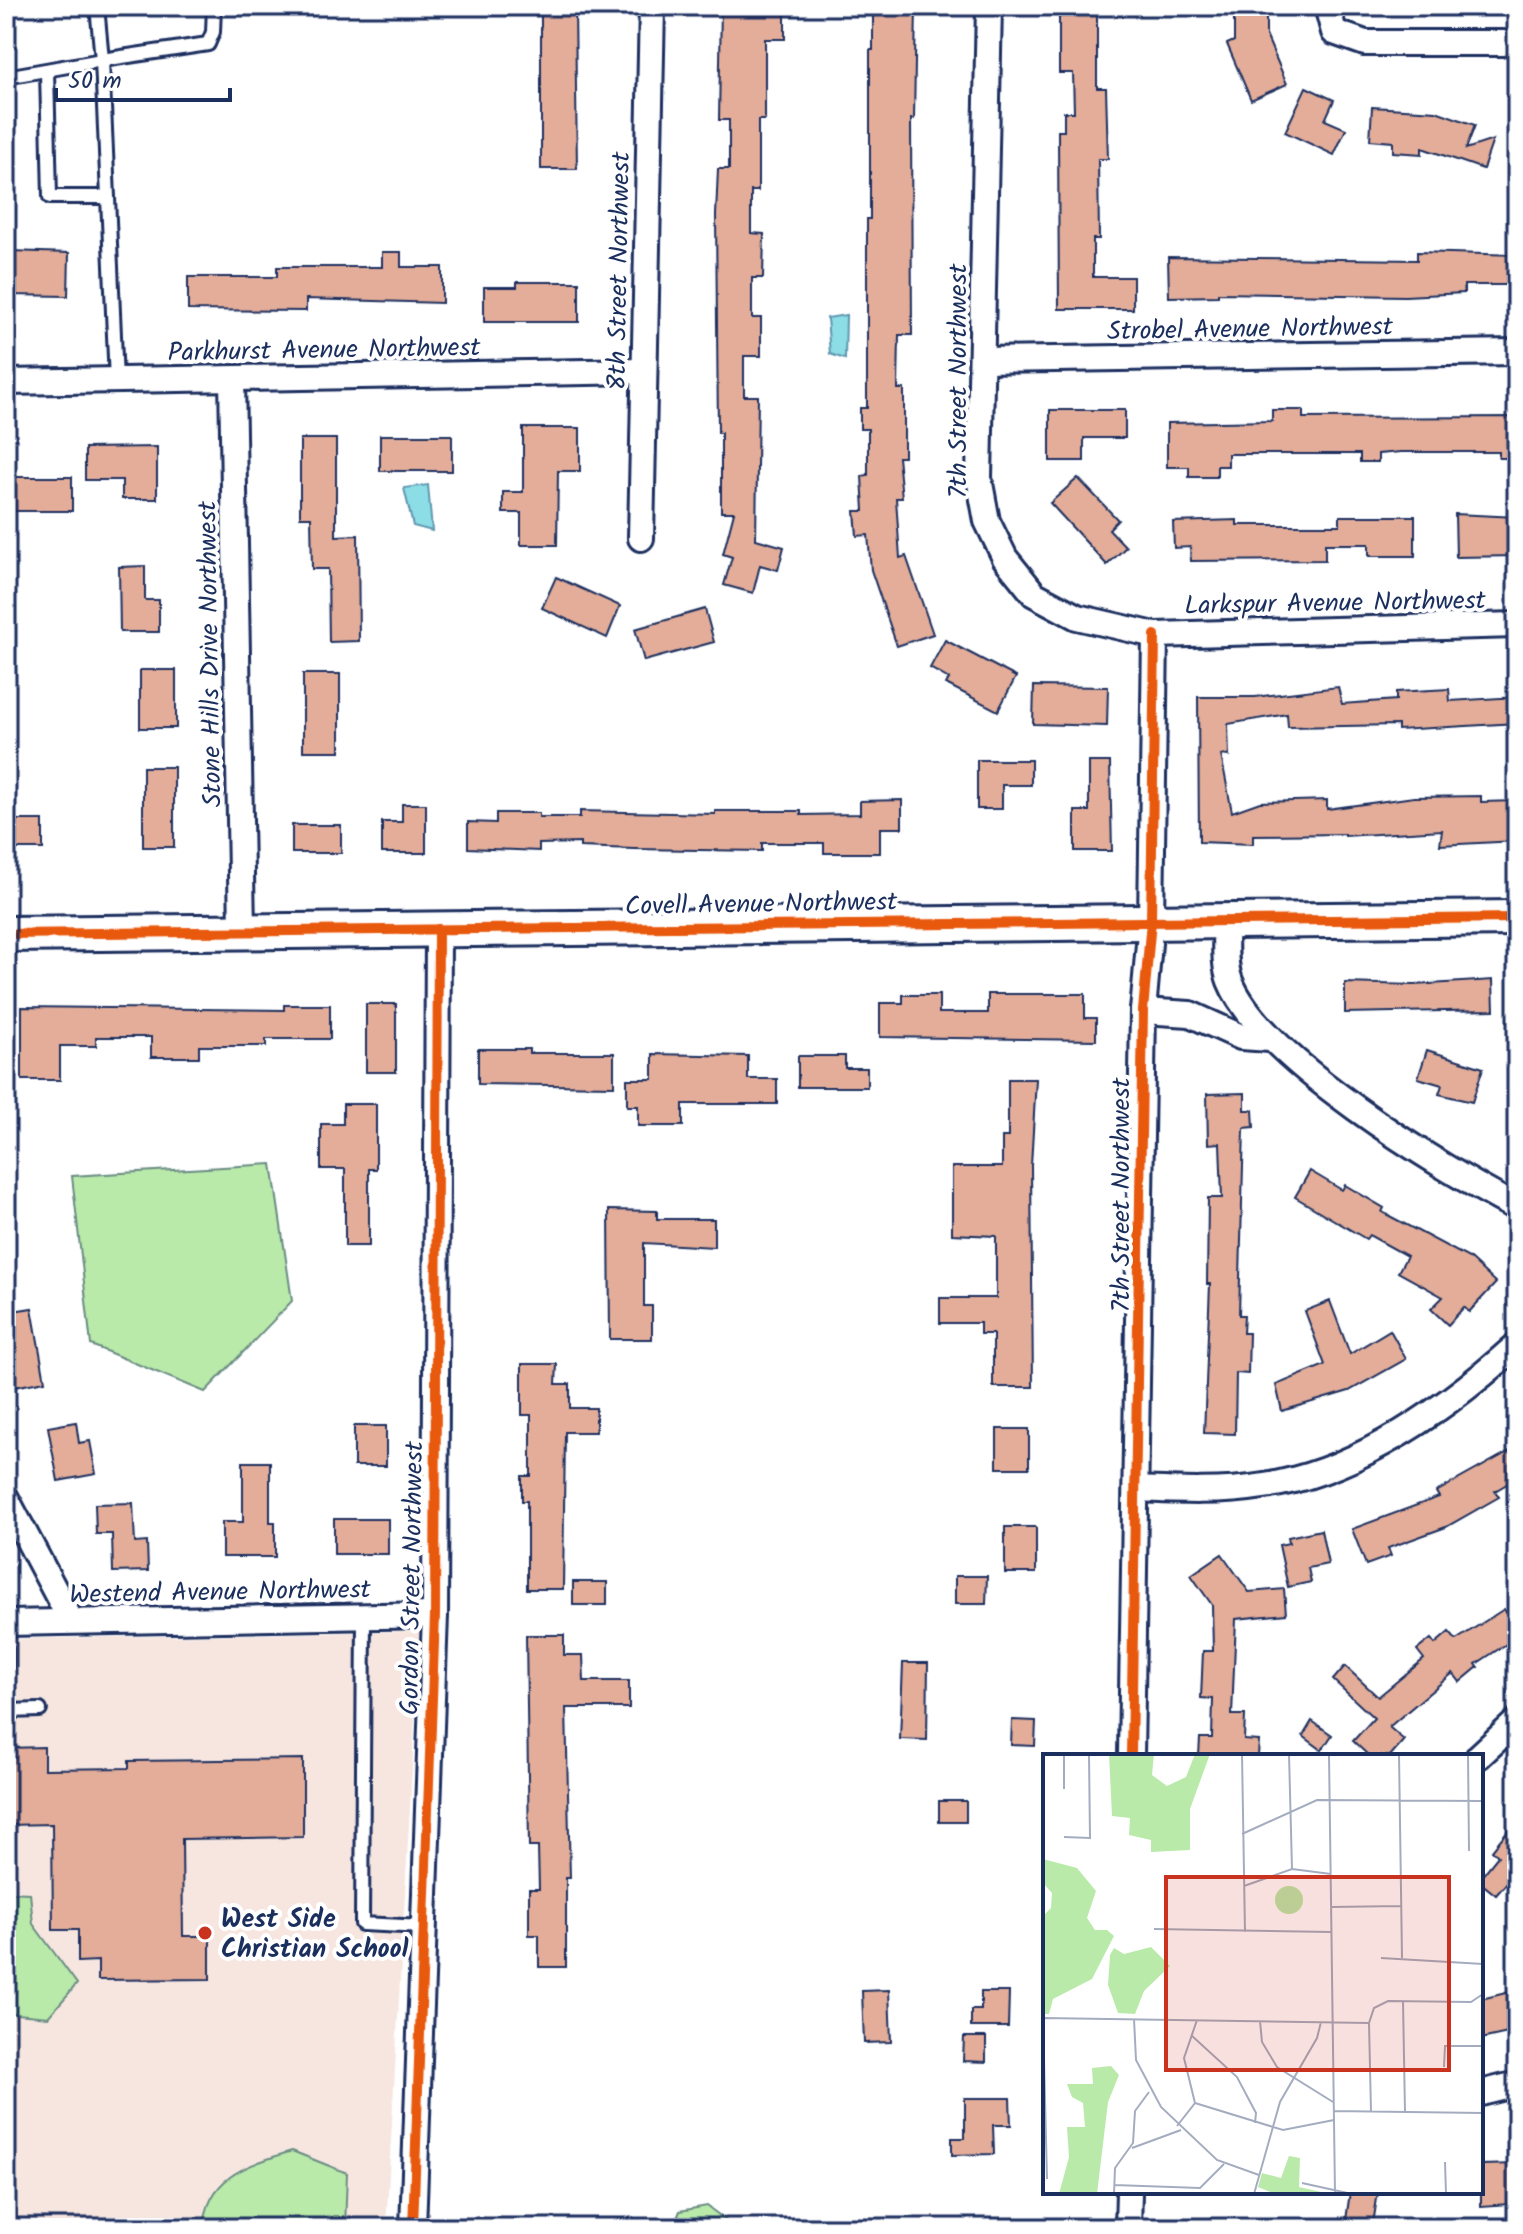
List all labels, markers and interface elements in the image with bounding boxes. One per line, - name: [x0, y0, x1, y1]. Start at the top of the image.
- scale bar: [56, 52, 230, 102]
- text: 50 m: [68, 62, 122, 101]
- street label: 8th Street Northwest: [597, 150, 643, 391]
- street label: 7th Street Northwest: [938, 263, 980, 499]
- street label: Strobel Avenue Northwest: [1107, 306, 1394, 353]
- street label: Parkhurst Avenue Northwest: [167, 327, 482, 375]
- street label: Stone Hills Drive Northwest: [187, 499, 235, 808]
- street label: Larkspur Avenue Northwest: [1184, 580, 1487, 628]
- street label: Covell Avenue Northwest: [624, 882, 899, 928]
- street label: 7th Street Northwest: [1101, 1077, 1143, 1313]
- street label: Gordon Street Northwest: [390, 1440, 436, 1715]
- street label: Westend Avenue Northwest: [69, 1569, 372, 1617]
- inset map: [1043, 1754, 1483, 2194]
- place label: West Side Christian School: [221, 1899, 409, 1971]
- marker: West Side Christian School: [196, 1924, 214, 1942]

